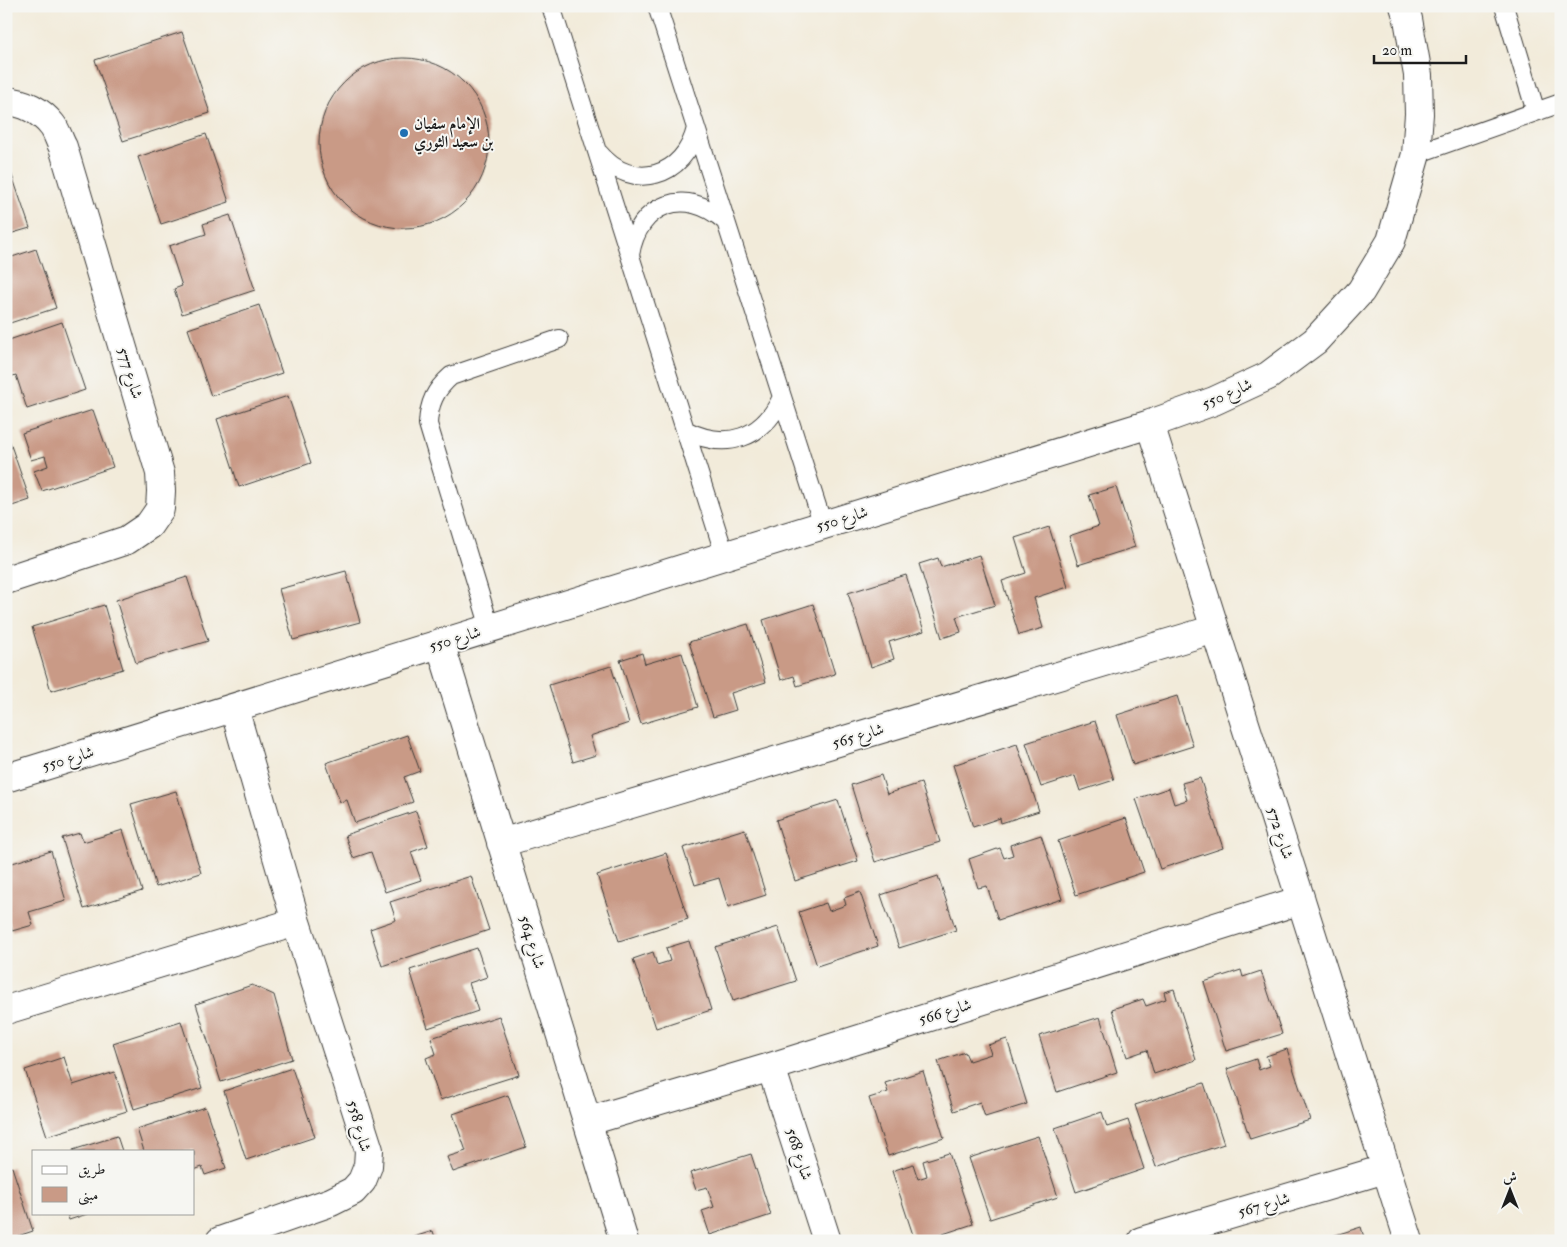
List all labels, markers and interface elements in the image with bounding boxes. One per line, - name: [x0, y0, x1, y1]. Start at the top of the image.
- scale bar: [1374, 32, 1467, 64]
- text: 20 m: [1382, 41, 1412, 60]
- place label: الإمام سفيان بن سعيد الثوري: [414, 114, 493, 155]
- marker: الإمام سفيان بن سعيد الثوري: [398, 127, 410, 139]
- street label: شارع 577: [110, 345, 147, 402]
- street label: شارع 550: [1199, 374, 1257, 417]
- street label: شارع 550: [814, 502, 871, 539]
- street label: شارع 550: [427, 622, 484, 659]
- street label: شارع 565: [830, 719, 887, 756]
- street label: شارع 550: [40, 742, 97, 779]
- street label: شارع 572: [1259, 804, 1298, 863]
- street label: شارع 564: [512, 913, 550, 972]
- street label: شارع 566: [916, 995, 975, 1032]
- street label: شارع 558: [340, 1098, 375, 1155]
- street label: شارع 568: [778, 1125, 817, 1184]
- legend: [32, 1150, 195, 1214]
- text: طريق: [78, 1160, 105, 1179]
- north arrow: [1484, 1164, 1534, 1214]
- text: ش: [1503, 1169, 1517, 1186]
- text: مبنى: [78, 1186, 98, 1206]
- street label: شارع 567: [1236, 1188, 1293, 1225]

